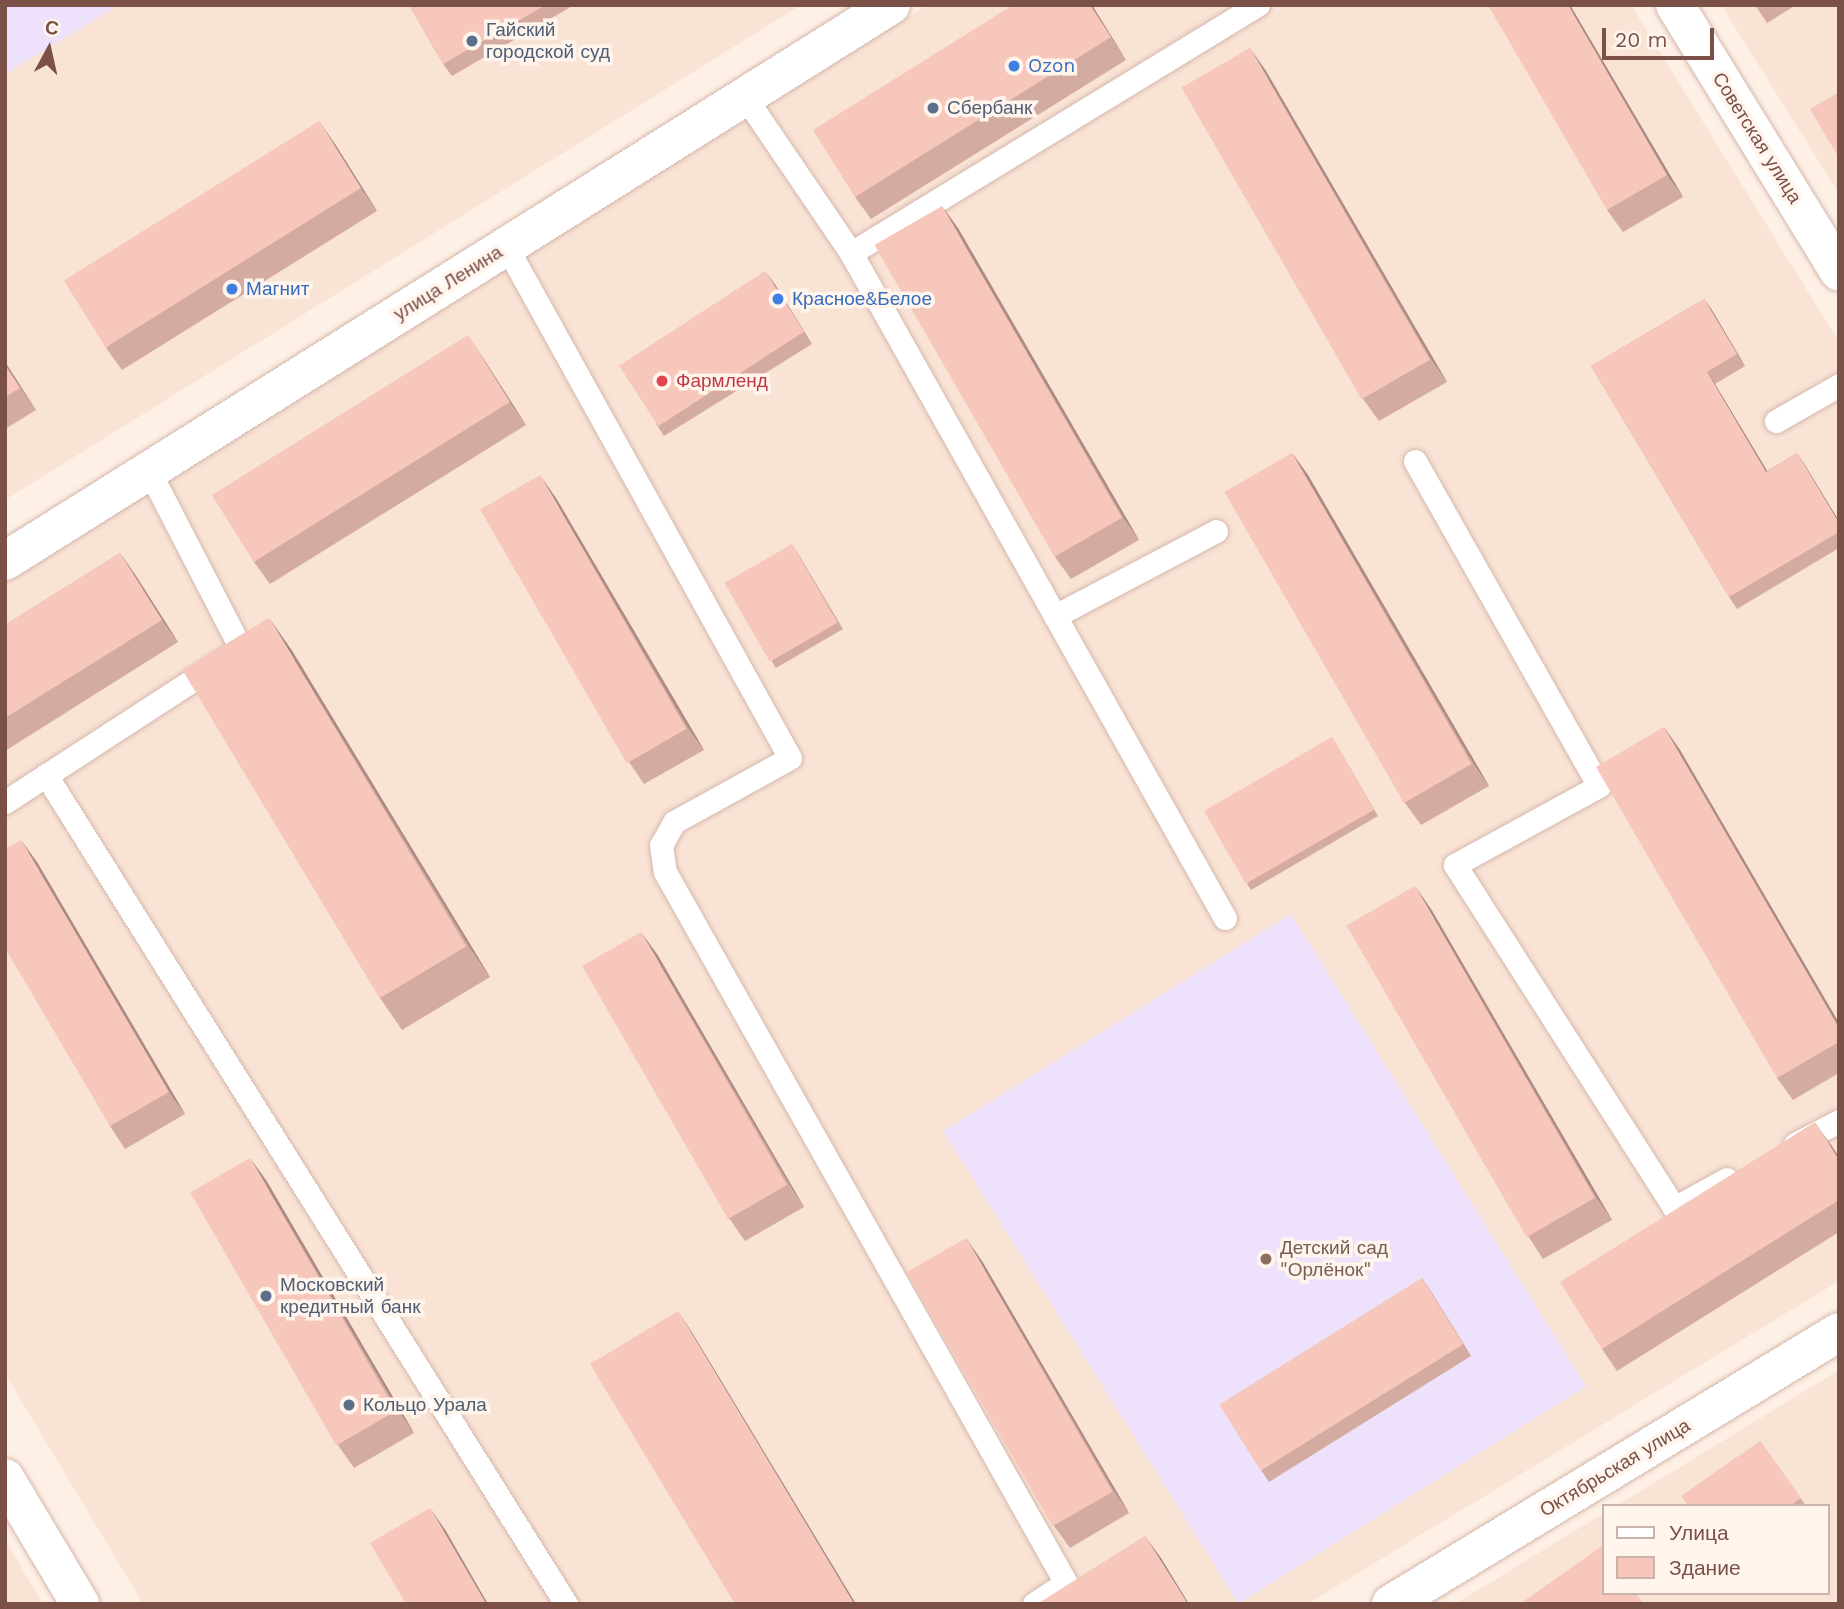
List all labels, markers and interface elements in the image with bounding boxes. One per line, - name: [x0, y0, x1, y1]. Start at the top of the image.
- north arrow: [14, 14, 84, 84]
- scale bar: [1606, 14, 1718, 58]
- text: С: [44, 15, 60, 40]
- place label: Гайский городской суд: [486, 19, 610, 63]
- text: 20 m: [1615, 27, 1667, 52]
- marker: Гайский городской суд: [464, 33, 480, 49]
- place label: Ozon: [1028, 55, 1075, 77]
- marker: Ozon: [1006, 58, 1022, 74]
- street label: Советская улица: [1707, 68, 1807, 208]
- place label: Сбербанк: [947, 97, 1032, 119]
- marker: Сбербанк: [925, 100, 941, 116]
- street label: улица Ленина: [389, 241, 507, 325]
- place label: Магнит: [246, 278, 309, 300]
- marker: Магнит: [224, 281, 240, 297]
- place label: Красное&Белое: [792, 288, 932, 310]
- marker: Красное&Белое: [770, 291, 786, 307]
- place label: Фармленд: [676, 370, 768, 392]
- marker: Фармленд: [654, 373, 670, 389]
- place label: Детский сад "Орлёнок": [1280, 1237, 1388, 1281]
- marker: Детский сад "Орлёнок": [1258, 1251, 1274, 1267]
- place label: Московский кредитный банк: [280, 1274, 420, 1318]
- marker: Московский кредитный банк: [258, 1288, 274, 1304]
- place label: Кольцо Урала: [363, 1394, 487, 1416]
- marker: Кольцо Урала: [341, 1397, 357, 1413]
- street label: Октябрьская улица: [1536, 1414, 1694, 1522]
- legend: [1602, 1504, 1830, 1595]
- text: Улица: [1669, 1520, 1729, 1545]
- text: Здание: [1669, 1555, 1741, 1580]

